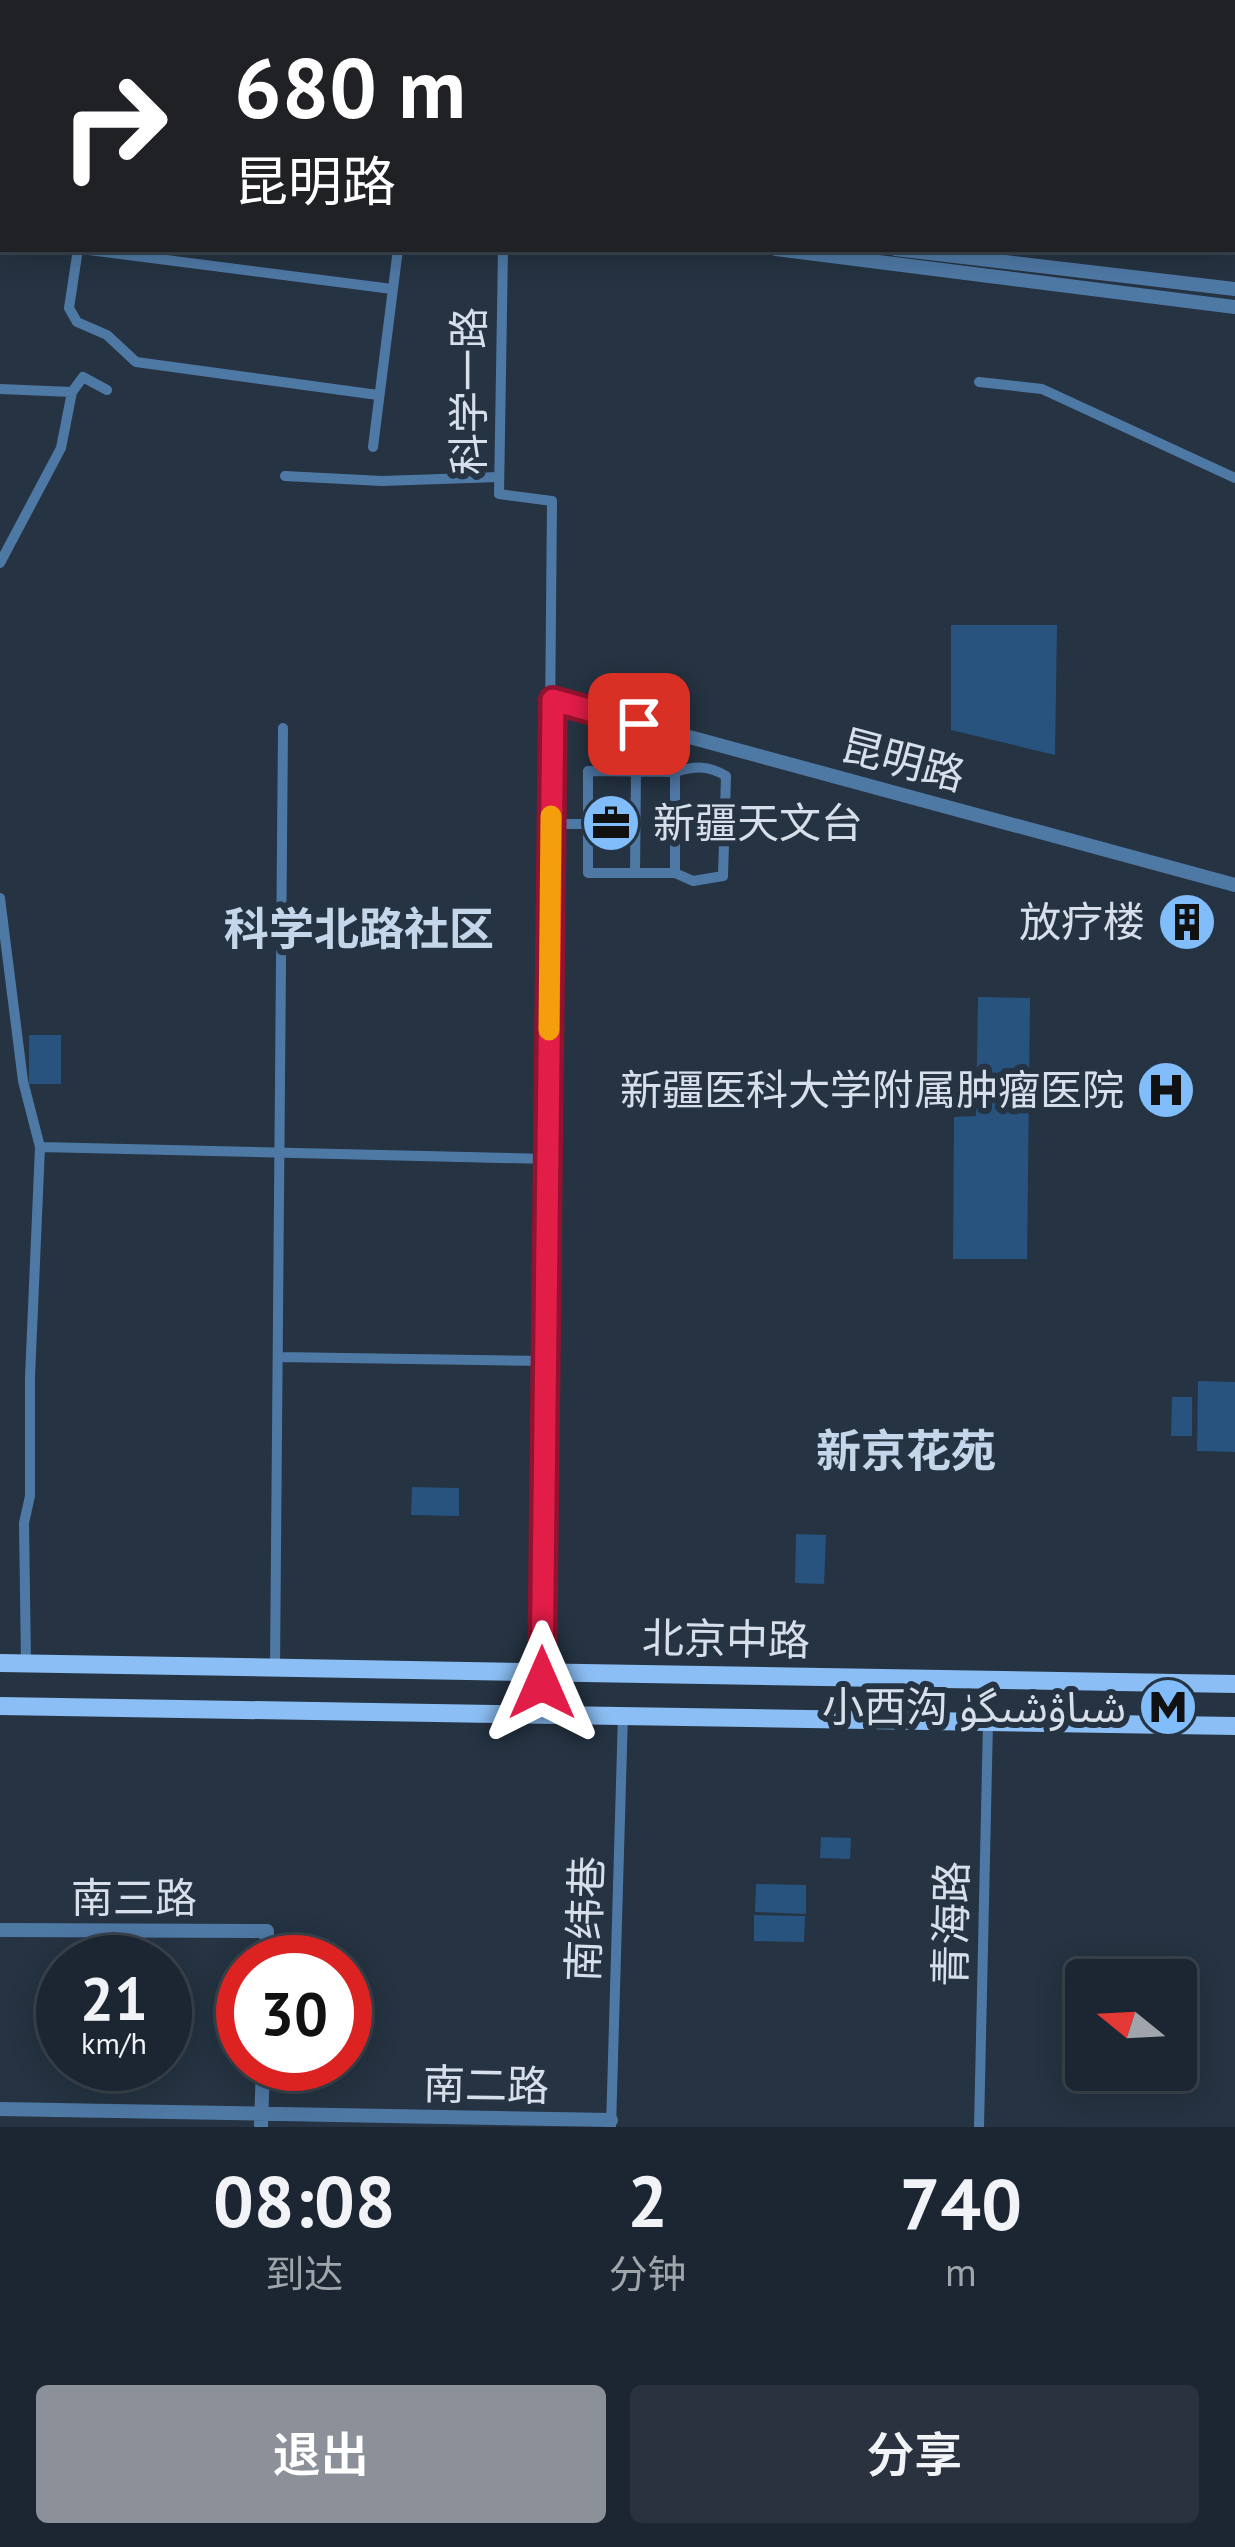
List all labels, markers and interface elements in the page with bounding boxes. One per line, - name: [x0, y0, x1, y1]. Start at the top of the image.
- text: 680 m: [234, 32, 466, 141]
- icon: right: [36, 48, 192, 204]
- text: 昆明路: [234, 146, 396, 216]
- street label: 科学一路: [441, 307, 496, 475]
- pin: [588, 673, 690, 775]
- icon: arrive: [606, 691, 672, 757]
- street label: 昆明路: [835, 717, 971, 802]
- office icon: 新疆天文台: [580, 792, 642, 854]
- place label: 新疆天文台: [653, 795, 863, 850]
- building icon: 放疗楼: [1156, 891, 1218, 953]
- place label: 放疗楼: [1019, 894, 1145, 949]
- district label: 科学北路社区: [224, 899, 494, 957]
- hospital icon: 新疆医科大学附属肿瘤医院: [1135, 1059, 1197, 1121]
- place label: 新疆医科大学附属肿瘤医院: [620, 1062, 1124, 1117]
- district label: 新京花苑: [816, 1421, 996, 1479]
- street label: 北京中路: [642, 1610, 810, 1667]
- position arrow: [479, 1620, 605, 1746]
- metro station icon: 小西沟 شىاۋشىگۈ: [1137, 1676, 1199, 1738]
- place label: 小西沟 شىاۋشىگۈ: [822, 1679, 1126, 1734]
- street label: 南纬巷: [555, 1855, 614, 1983]
- street label: 青海路: [922, 1861, 979, 1987]
- street label: 南三路: [71, 1870, 197, 1925]
- speed limit sign: 30: [216, 1935, 372, 2091]
- text: 21: [80, 1959, 148, 2037]
- north arrow: [1065, 1959, 1197, 2091]
- map controls: [1065, 1959, 1197, 2091]
- text: km/h: [81, 2023, 147, 2062]
- street label: 南二路: [423, 2056, 549, 2113]
- text: 08:08: [213, 2154, 396, 2247]
- text: 2: [627, 2154, 668, 2247]
- text: 740: [900, 2157, 1022, 2250]
- text: m: [945, 2246, 977, 2297]
- text: 到达: [265, 2248, 343, 2299]
- text: 分钟: [609, 2248, 687, 2299]
- button: 退出: [36, 2385, 606, 2523]
- button: 分享: [630, 2385, 1199, 2523]

